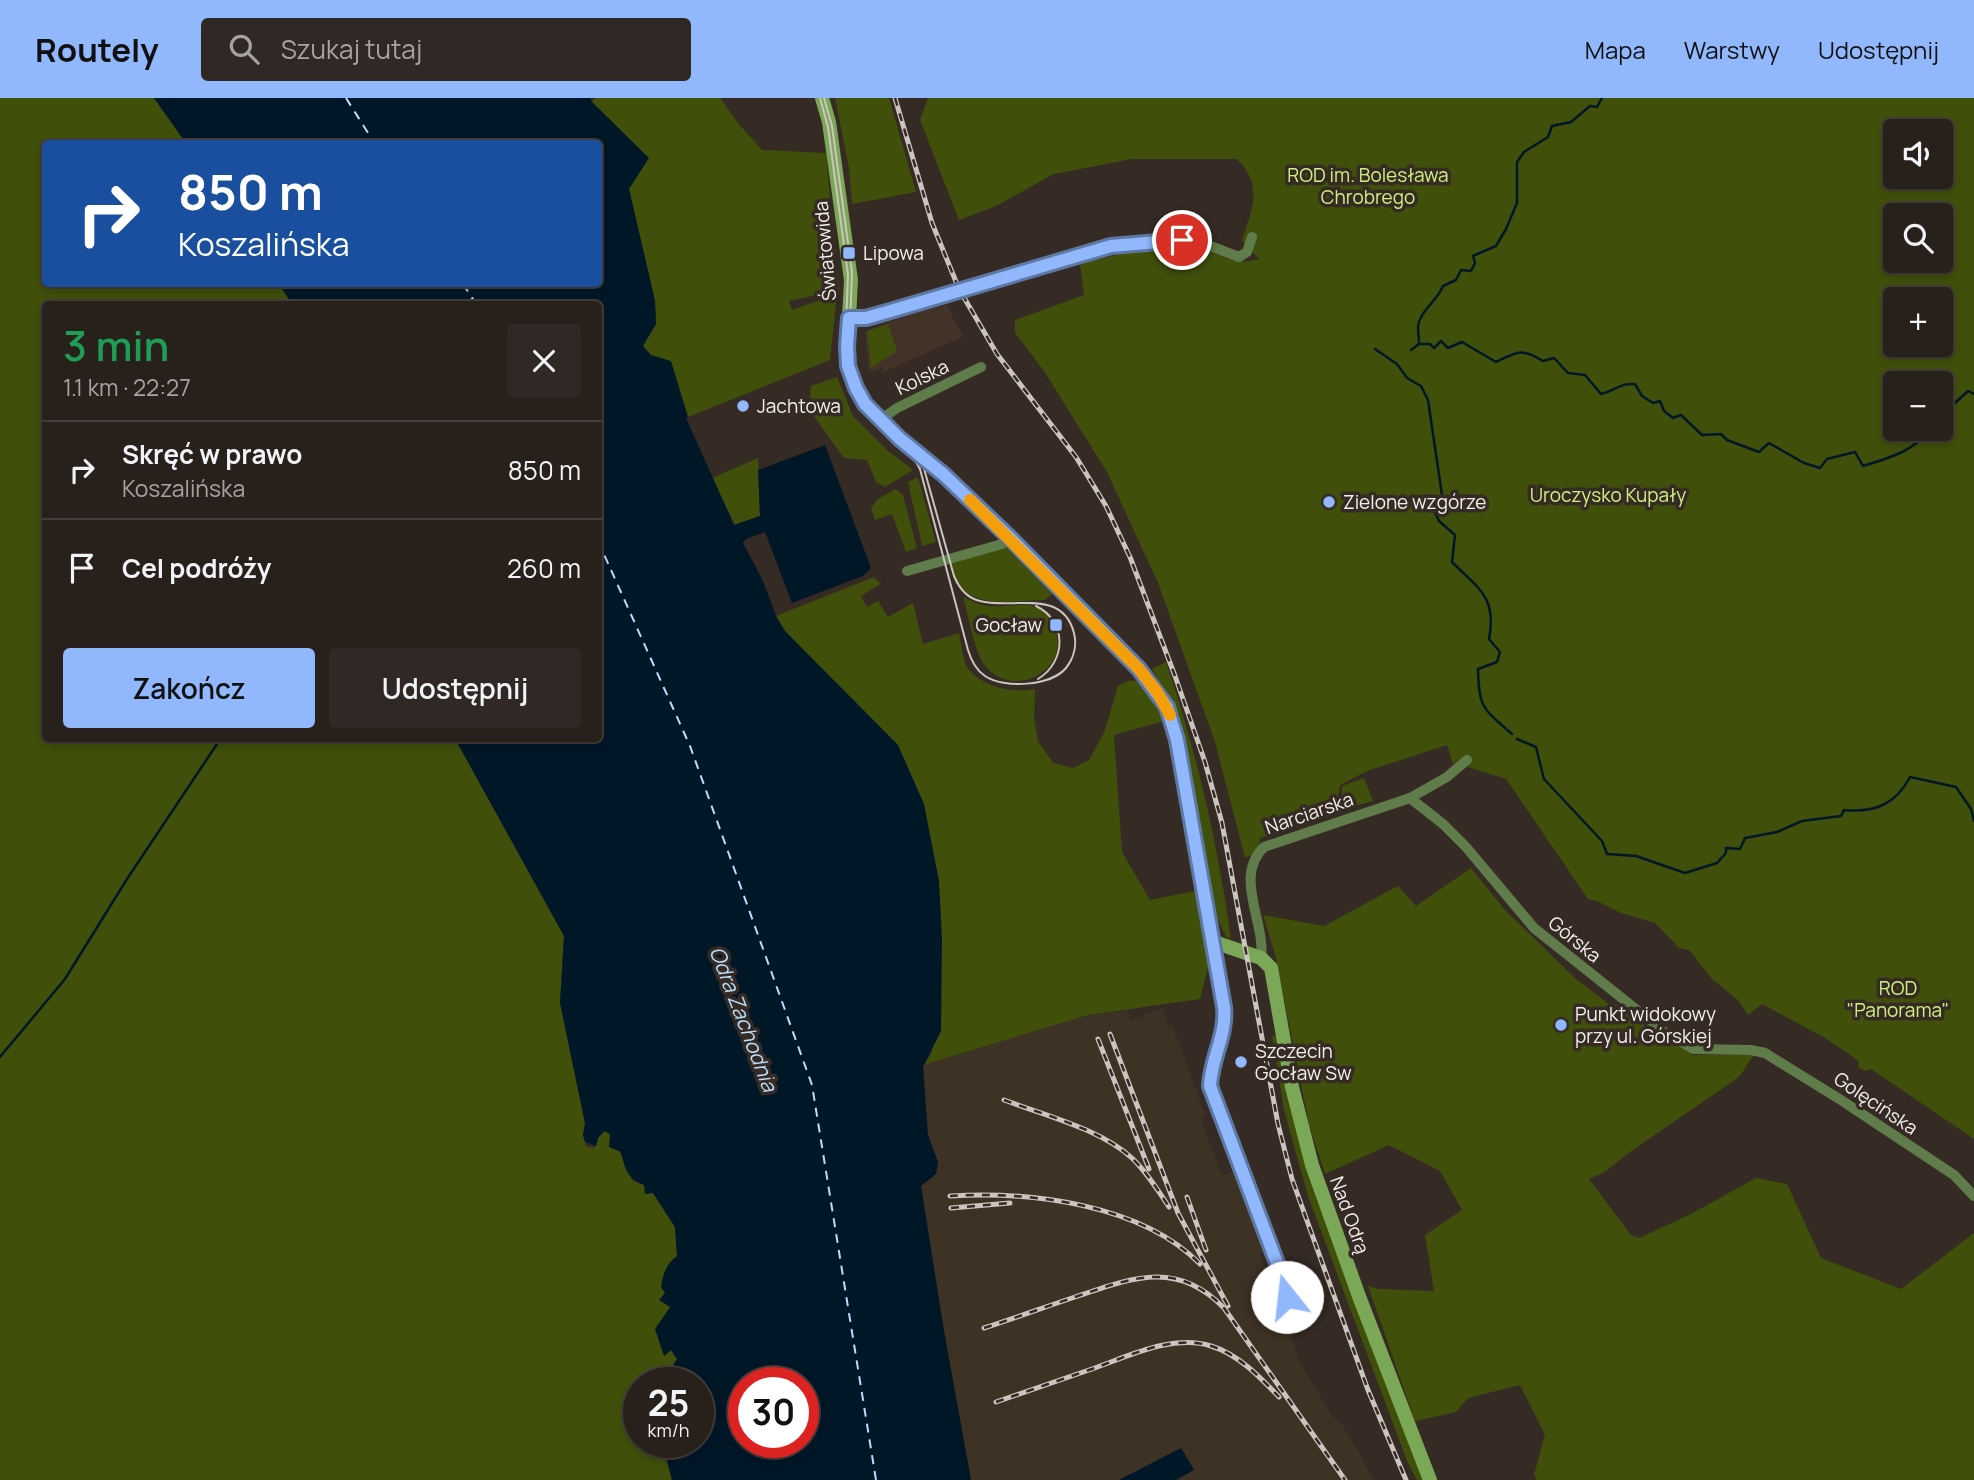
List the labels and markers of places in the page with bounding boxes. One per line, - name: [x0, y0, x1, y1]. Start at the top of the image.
- pin: [1152, 210, 1212, 270]
- place label: Lipowa: [863, 240, 924, 266]
- marker: Lipowa: [841, 245, 857, 261]
- place label: Jachtowa: [757, 393, 841, 419]
- marker: Jachtowa: [735, 398, 751, 414]
- place label: Zielone wzgórze: [1343, 489, 1486, 515]
- marker: Zielone wzgórze: [1321, 494, 1337, 510]
- place label: Gocław: [976, 612, 1042, 638]
- marker: Gocław: [1048, 617, 1064, 633]
- place label: Punkt widokowy przy ul. Górskiej: [1575, 1001, 1716, 1049]
- marker: Punkt widokowy przy ul. Górskiej: [1553, 1017, 1569, 1033]
- place label: Szczecin Gocław Sw: [1255, 1038, 1352, 1086]
- marker: Szczecin Gocław Sw: [1233, 1054, 1249, 1070]

